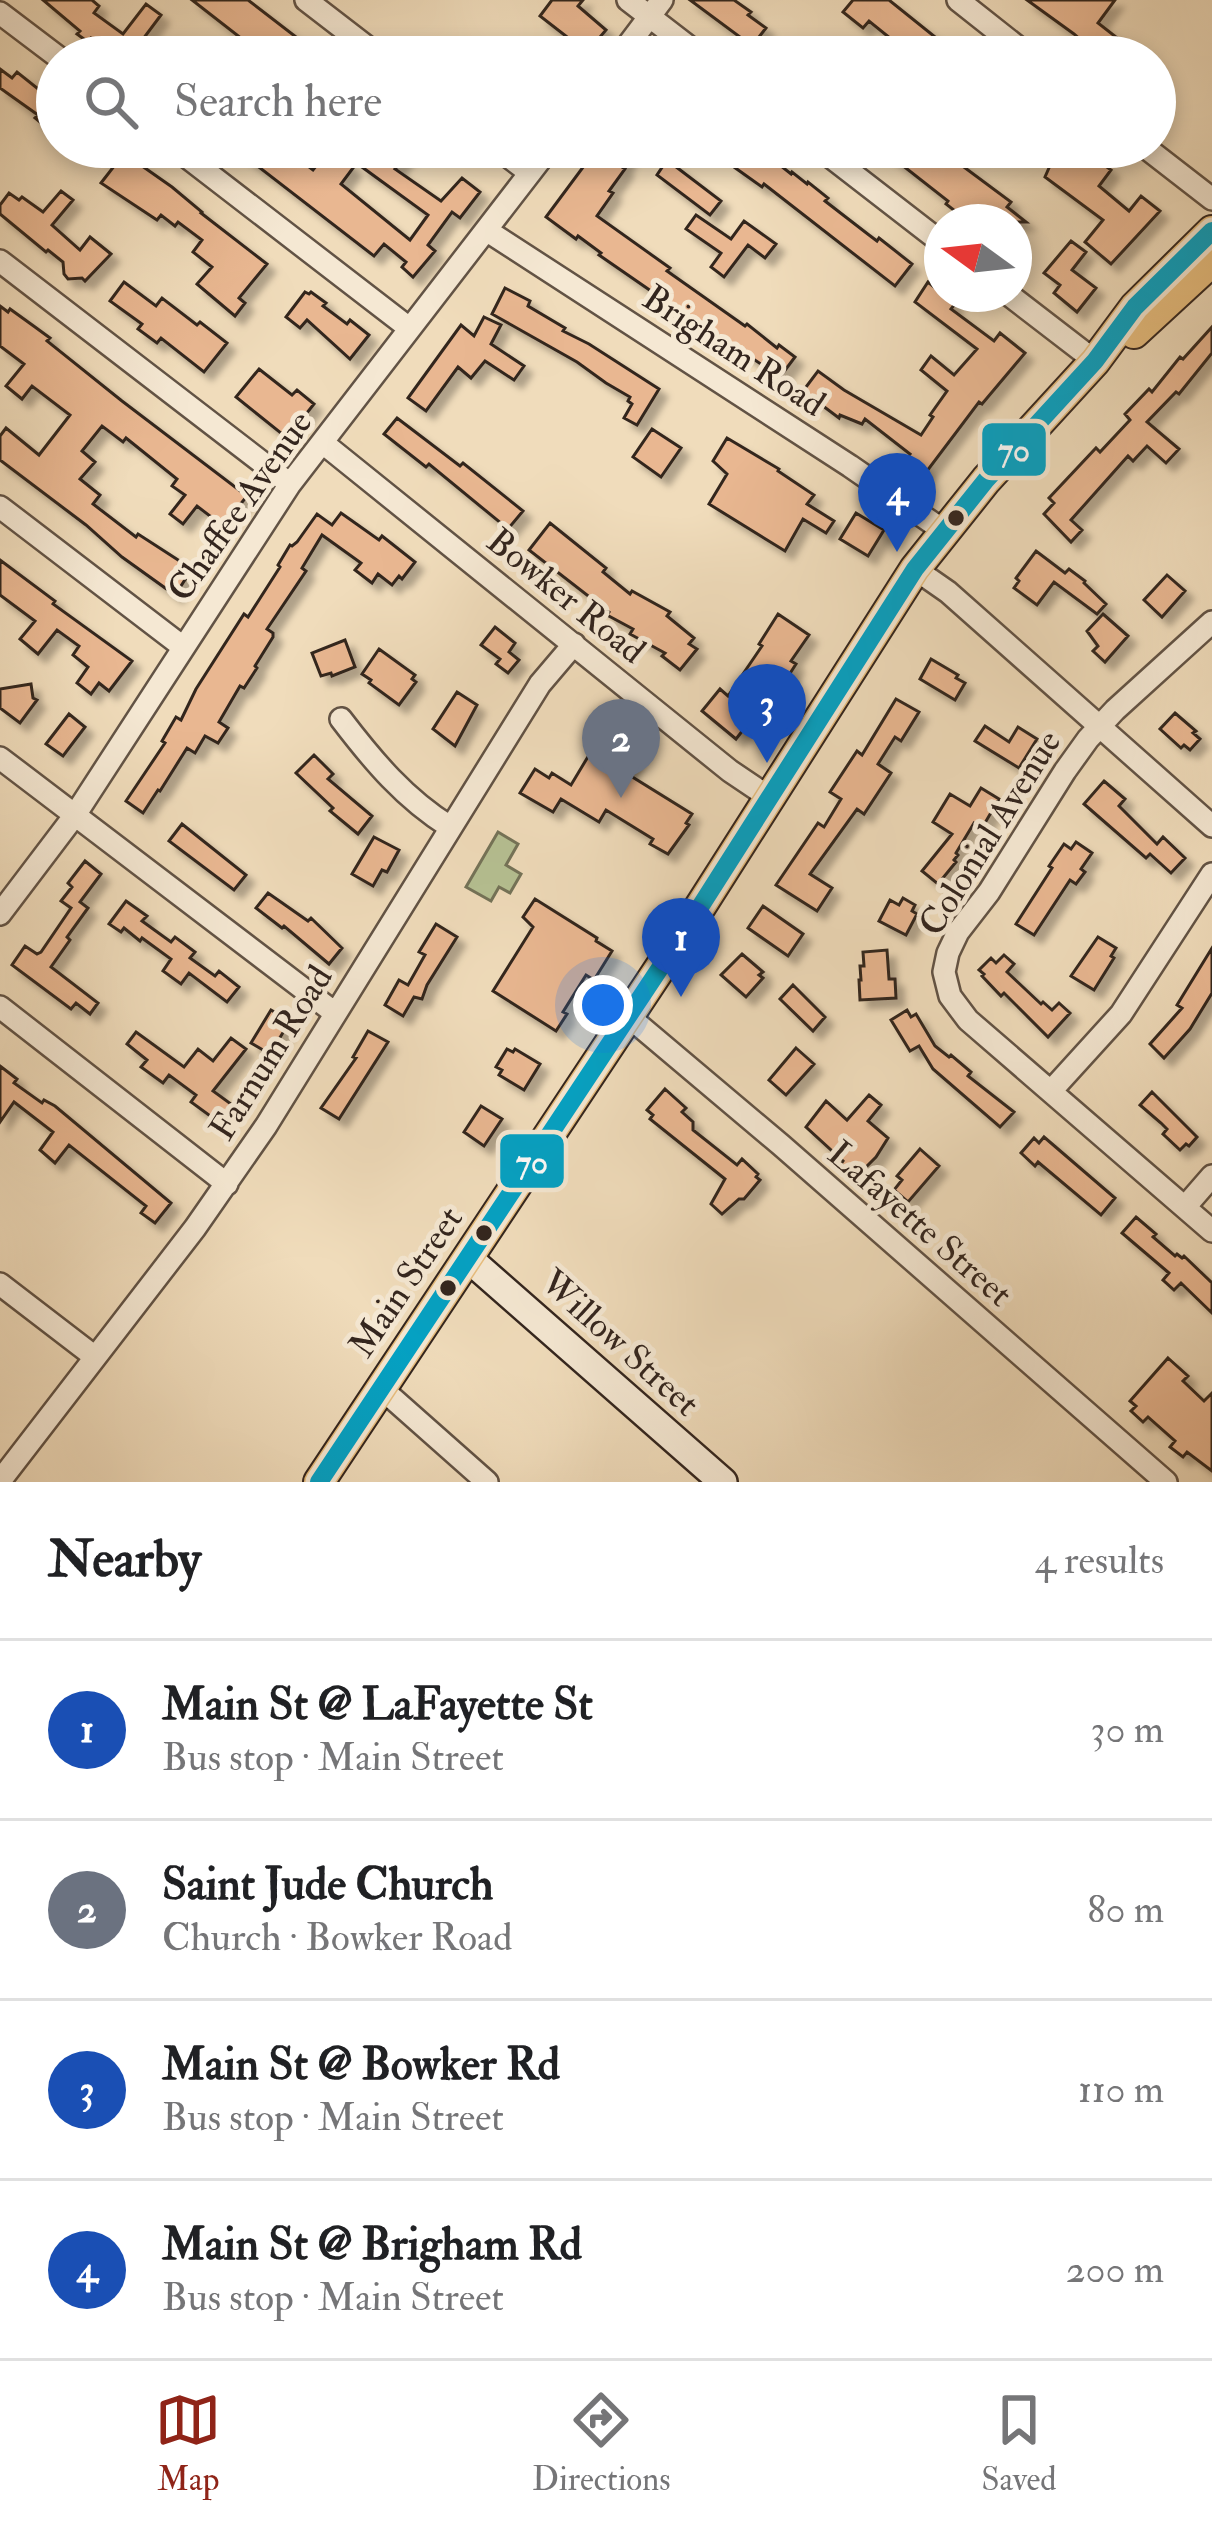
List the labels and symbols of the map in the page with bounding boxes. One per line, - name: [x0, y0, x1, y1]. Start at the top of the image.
- north arrow: [924, 204, 1032, 312]
- street label: Brigham Road: [634, 275, 834, 427]
- street label: Chaffee Avenue: [158, 402, 322, 610]
- line badge: 70: [980, 421, 1048, 478]
- text: 70: [998, 430, 1030, 471]
- pin: 4: [858, 453, 936, 552]
- unlabelled marker: [945, 507, 967, 529]
- street label: Bowker Road: [478, 518, 655, 674]
- pin: 3: [728, 664, 806, 763]
- pin: 2: [582, 699, 660, 798]
- street label: Colonial Avenue: [909, 722, 1071, 944]
- pin: 1: [642, 898, 720, 997]
- street label: Farnum Road: [200, 957, 343, 1149]
- your location: [573, 975, 633, 1035]
- street label: Lafayette Street: [818, 1131, 1022, 1317]
- line badge: 70: [498, 1132, 566, 1190]
- text: 70: [516, 1142, 548, 1183]
- street label: Main Street: [339, 1198, 473, 1366]
- unlabelled marker: [473, 1222, 495, 1244]
- street label: Willow Street: [531, 1259, 709, 1426]
- unlabelled marker: [437, 1277, 459, 1299]

